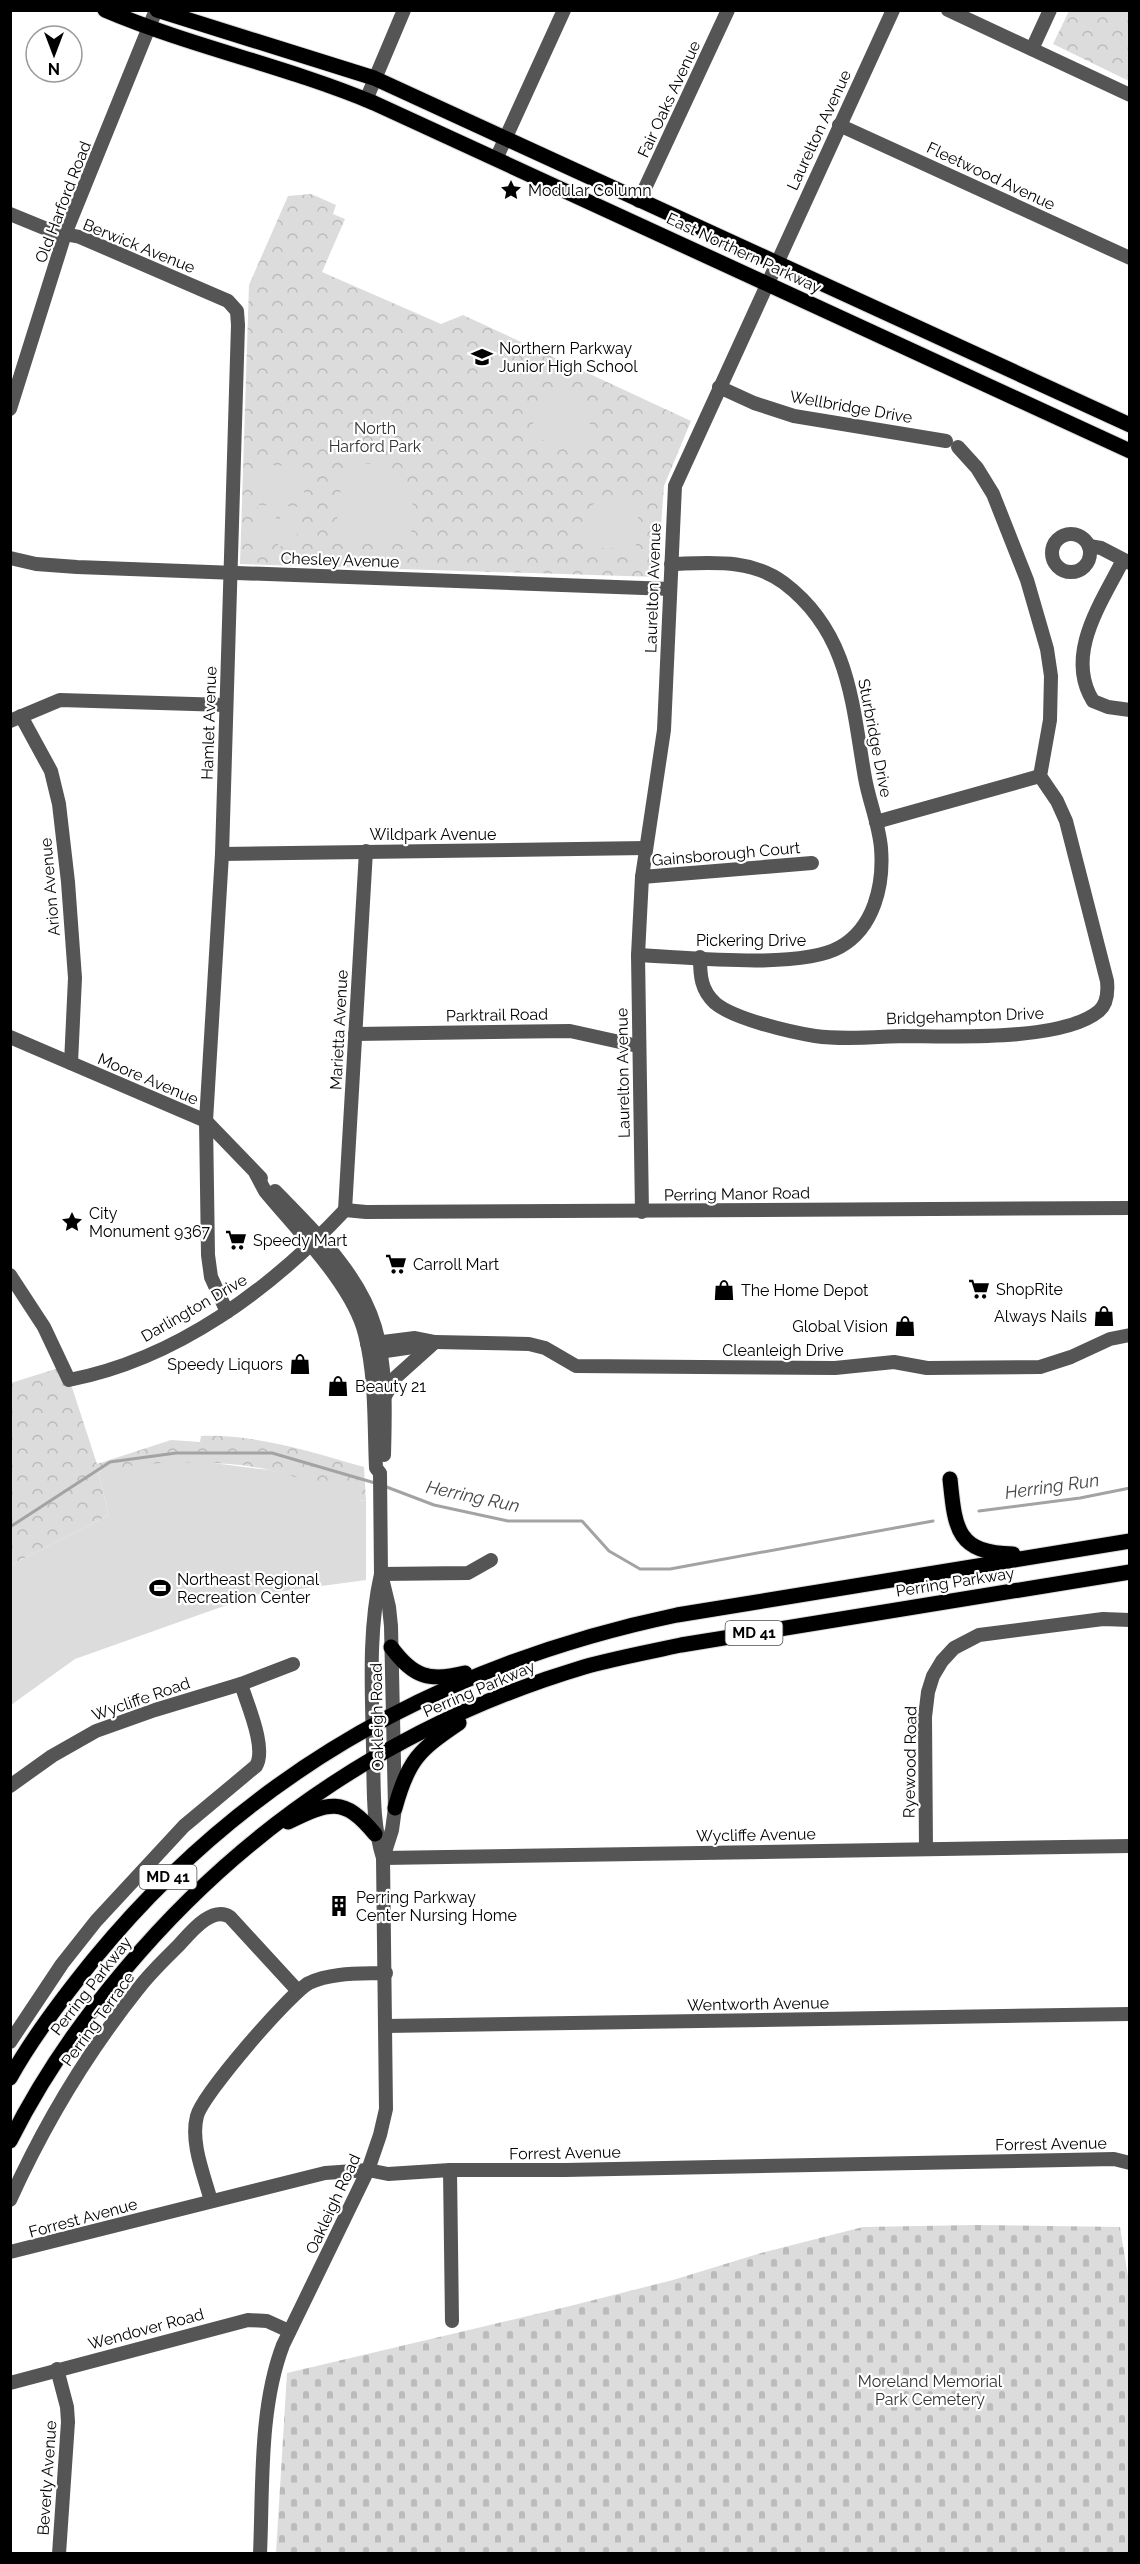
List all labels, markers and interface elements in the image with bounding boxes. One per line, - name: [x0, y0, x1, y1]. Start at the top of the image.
- north arrow: [24, 24, 84, 84]
- street label: Fair Oaks Avenue: [634, 38, 704, 160]
- text: N: [48, 59, 60, 78]
- street label: Laurelton Avenue: [783, 67, 855, 193]
- street label: Old Harford Road: [31, 138, 95, 266]
- street label: Fleetwood Avenue: [924, 138, 1058, 214]
- place icon: Modular Column: [499, 178, 523, 202]
- place label: Modular Column: [528, 181, 652, 200]
- street label: East Northern Parkway: [664, 209, 825, 297]
- street label: Berwick Avenue: [80, 215, 198, 277]
- place label: Northern Parkway Junior High School: [499, 339, 638, 376]
- school or university icon: Northern Parkway Junior High School: [470, 345, 494, 369]
- street label: Wellbridge Drive: [788, 387, 914, 427]
- park label: North Harford Park: [329, 419, 422, 456]
- street label: Laurelton Avenue: [641, 522, 665, 654]
- street label: Chesley Avenue: [280, 548, 400, 572]
- street label: Hamlet Avenue: [198, 666, 220, 780]
- street label: Sturbridge Drive: [854, 677, 896, 799]
- street label: Wildpark Avenue: [370, 825, 496, 844]
- street label: Arion Avenue: [36, 837, 64, 937]
- street label: Gainsborough Court: [651, 838, 802, 870]
- street label: Pickering Drive: [696, 931, 806, 950]
- street label: Marietta Avenue: [326, 969, 352, 1091]
- street label: Bridgehampton Drive: [886, 1004, 1044, 1028]
- street label: Parktrail Road: [446, 1005, 548, 1025]
- street label: Laurelton Avenue: [612, 1008, 634, 1138]
- street label: Moore Avenue: [95, 1049, 201, 1109]
- street label: Perring Manor Road: [664, 1183, 810, 1205]
- place label: City Monument 9367: [89, 1204, 211, 1241]
- place icon: City Monument 9367: [60, 1210, 84, 1234]
- supermarket icon: Speedy Mart: [224, 1228, 248, 1252]
- place label: Speedy Mart: [253, 1231, 348, 1250]
- supermarket icon: Carroll Mart: [384, 1252, 408, 1276]
- place label: Carroll Mart: [413, 1255, 500, 1274]
- street label: Darlington Drive: [138, 1270, 250, 1346]
- supermarket icon: ShopRite: [967, 1277, 991, 1301]
- shop icon: The Home Depot: [712, 1278, 736, 1302]
- place label: ShopRite: [996, 1280, 1063, 1299]
- place label: The Home Depot: [741, 1281, 869, 1300]
- shop icon: Always Nails: [1092, 1304, 1116, 1328]
- place label: Always Nails: [994, 1307, 1087, 1326]
- shop icon: Global Vision: [893, 1314, 917, 1338]
- place label: Global Vision: [792, 1317, 888, 1336]
- street label: Cleanleigh Drive: [722, 1341, 844, 1360]
- shop icon: Speedy Liquors: [288, 1352, 312, 1376]
- place label: Speedy Liquors: [167, 1355, 283, 1374]
- shop icon: Beauty 21: [326, 1374, 350, 1398]
- place label: Beauty 21: [355, 1377, 426, 1396]
- water label: Herring Run: [1003, 1469, 1101, 1503]
- water label: Herring Run: [424, 1476, 522, 1516]
- street label: Perring Parkway: [894, 1563, 1016, 1601]
- place label: Northeast Regional Recreation Center: [177, 1570, 320, 1607]
- sports icon: Northeast Regional Recreation Center: [148, 1576, 172, 1600]
- road number: MD 41: [726, 1621, 783, 1645]
- street label: Perring Parkway: [420, 1657, 538, 1721]
- street label: Oakleigh Road: [367, 1663, 387, 1771]
- street label: Wycliffe Road: [89, 1673, 193, 1725]
- street label: Ryewood Road: [900, 1706, 920, 1818]
- street label: Wycliffe Avenue: [696, 1824, 816, 1846]
- road number: MD 41: [140, 1865, 196, 1889]
- place label: Perring Parkway Center Nursing Home: [356, 1888, 517, 1925]
- building icon: Perring Parkway Center Nursing Home: [327, 1894, 351, 1918]
- street label: Perring Parkway: [47, 1933, 136, 2039]
- street label: Perring Terrace: [57, 1968, 139, 2070]
- street label: Wentworth Avenue: [687, 1993, 829, 2015]
- street label: Forrest Avenue: [995, 2134, 1107, 2154]
- street label: Forrest Avenue: [509, 2143, 621, 2163]
- street label: Oakleigh Road: [302, 2151, 364, 2257]
- street label: Forrest Avenue: [27, 2194, 139, 2242]
- street label: Wendover Road: [86, 2304, 206, 2354]
- park label: Moreland Memorial Park Cemetery: [858, 2372, 1003, 2409]
- street label: Beverly Avenue: [34, 2420, 60, 2536]

